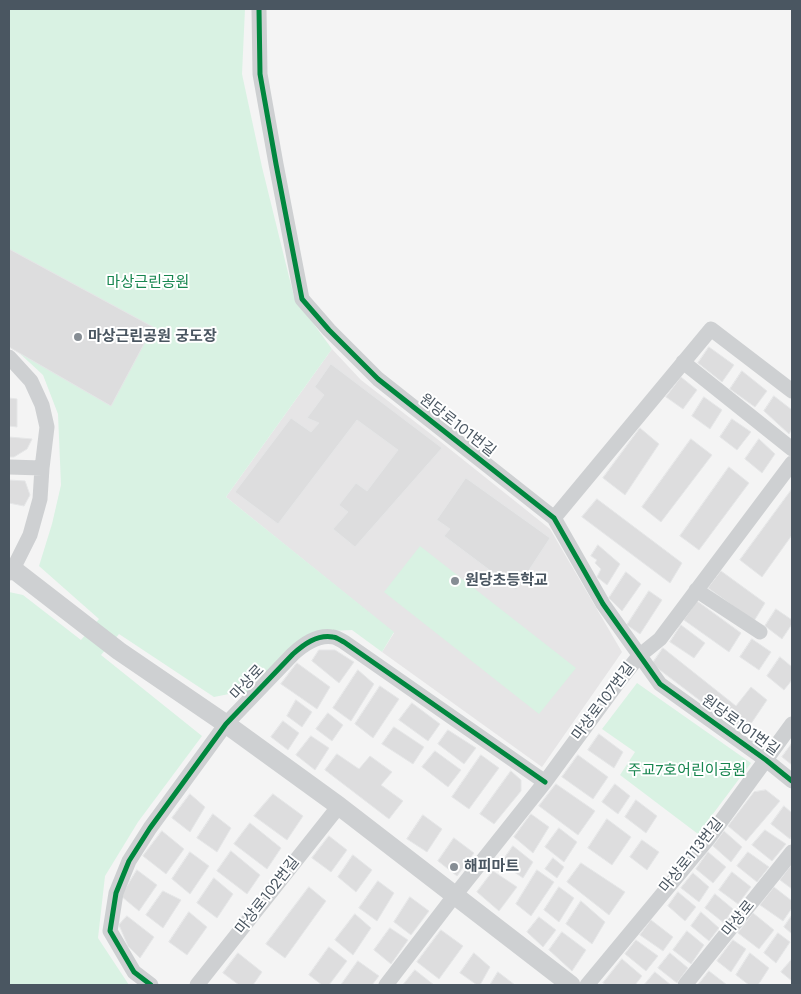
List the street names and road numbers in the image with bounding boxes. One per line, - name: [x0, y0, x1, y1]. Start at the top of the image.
- street label: 원당로101번길: [415, 391, 499, 461]
- street label: 마상로107번길: [569, 660, 639, 744]
- street label: 마상로: [227, 662, 269, 704]
- street label: 원당로101번길: [698, 692, 782, 760]
- street label: 마상로113번길: [656, 815, 728, 897]
- street label: 마상로102번길: [232, 854, 304, 938]
- street label: 마상로: [719, 897, 759, 941]

